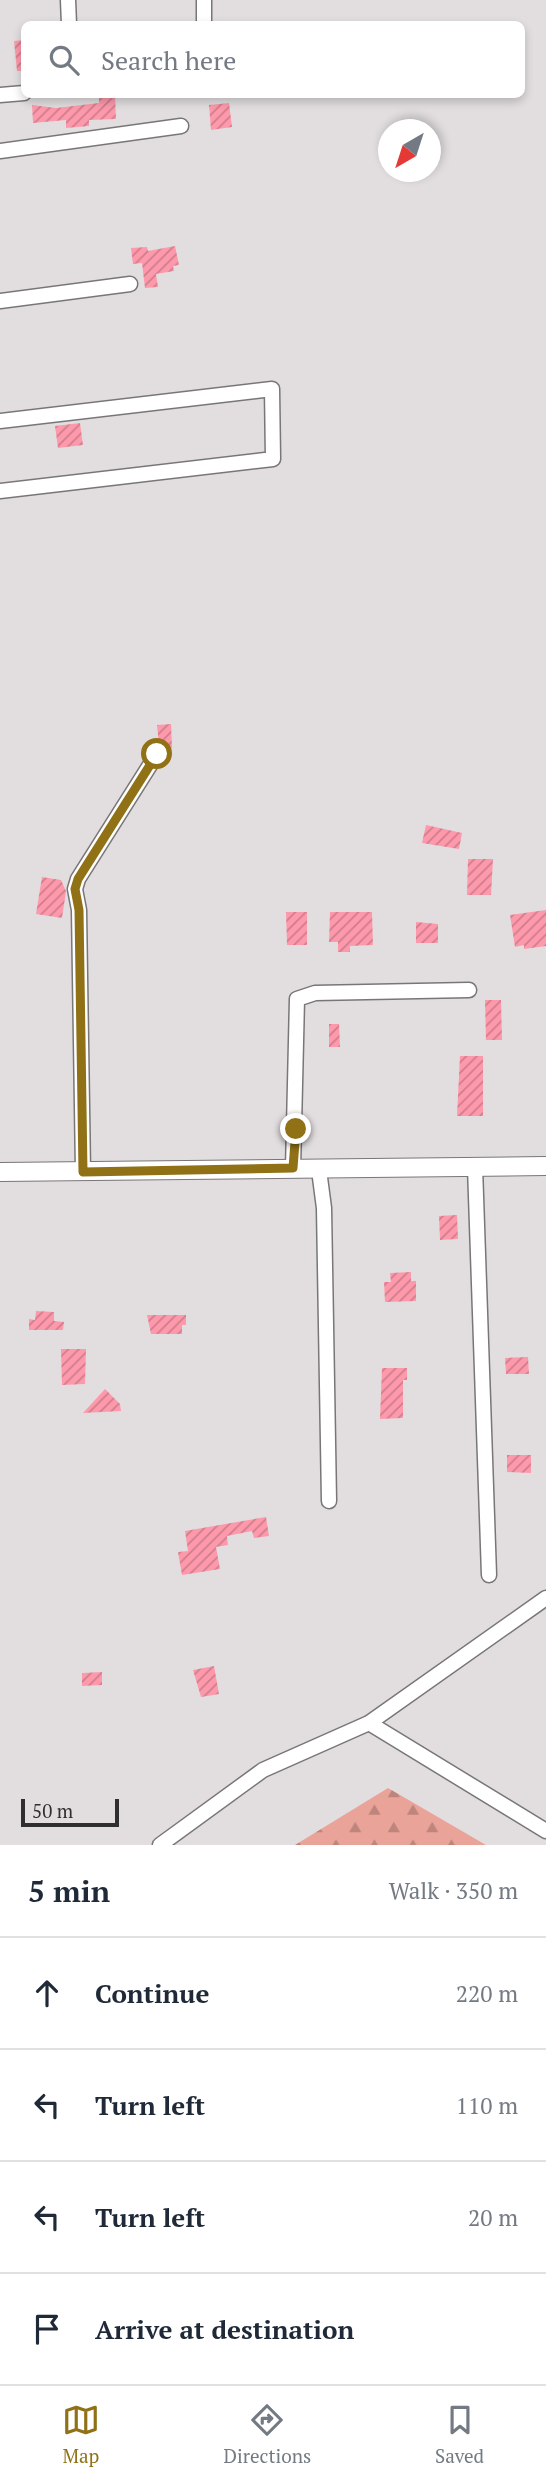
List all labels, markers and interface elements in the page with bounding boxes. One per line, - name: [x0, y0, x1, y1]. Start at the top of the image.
- search box: [21, 21, 525, 98]
- icon: search: [45, 41, 83, 79]
- text: Search here: [101, 43, 236, 77]
- north arrow: [378, 119, 441, 182]
- route start: [141, 738, 172, 769]
- route end: [280, 1113, 311, 1144]
- scale bar: [21, 1796, 119, 1828]
- text: 50 m: [32, 1798, 73, 1823]
- text: 5 min: [28, 1871, 110, 1911]
- text: Walk · 350 m: [389, 1875, 518, 1906]
- icon: ahead: [28, 1974, 66, 2012]
- text: Continue: [95, 1976, 209, 2010]
- text: 220 m: [456, 1978, 518, 2009]
- icon: left: [28, 2086, 66, 2124]
- text: Turn left: [95, 2088, 205, 2122]
- text: 110 m: [456, 2090, 518, 2121]
- icon: left: [28, 2198, 66, 2236]
- text: Turn left: [95, 2200, 205, 2234]
- text: 20 m: [468, 2202, 518, 2233]
- icon: arrive: [28, 2310, 66, 2348]
- text: Arrive at destination: [95, 2312, 354, 2346]
- tab: Map: [62, 2401, 100, 2468]
- tab: Directions: [224, 2401, 311, 2468]
- tab: Saved: [435, 2401, 484, 2468]

